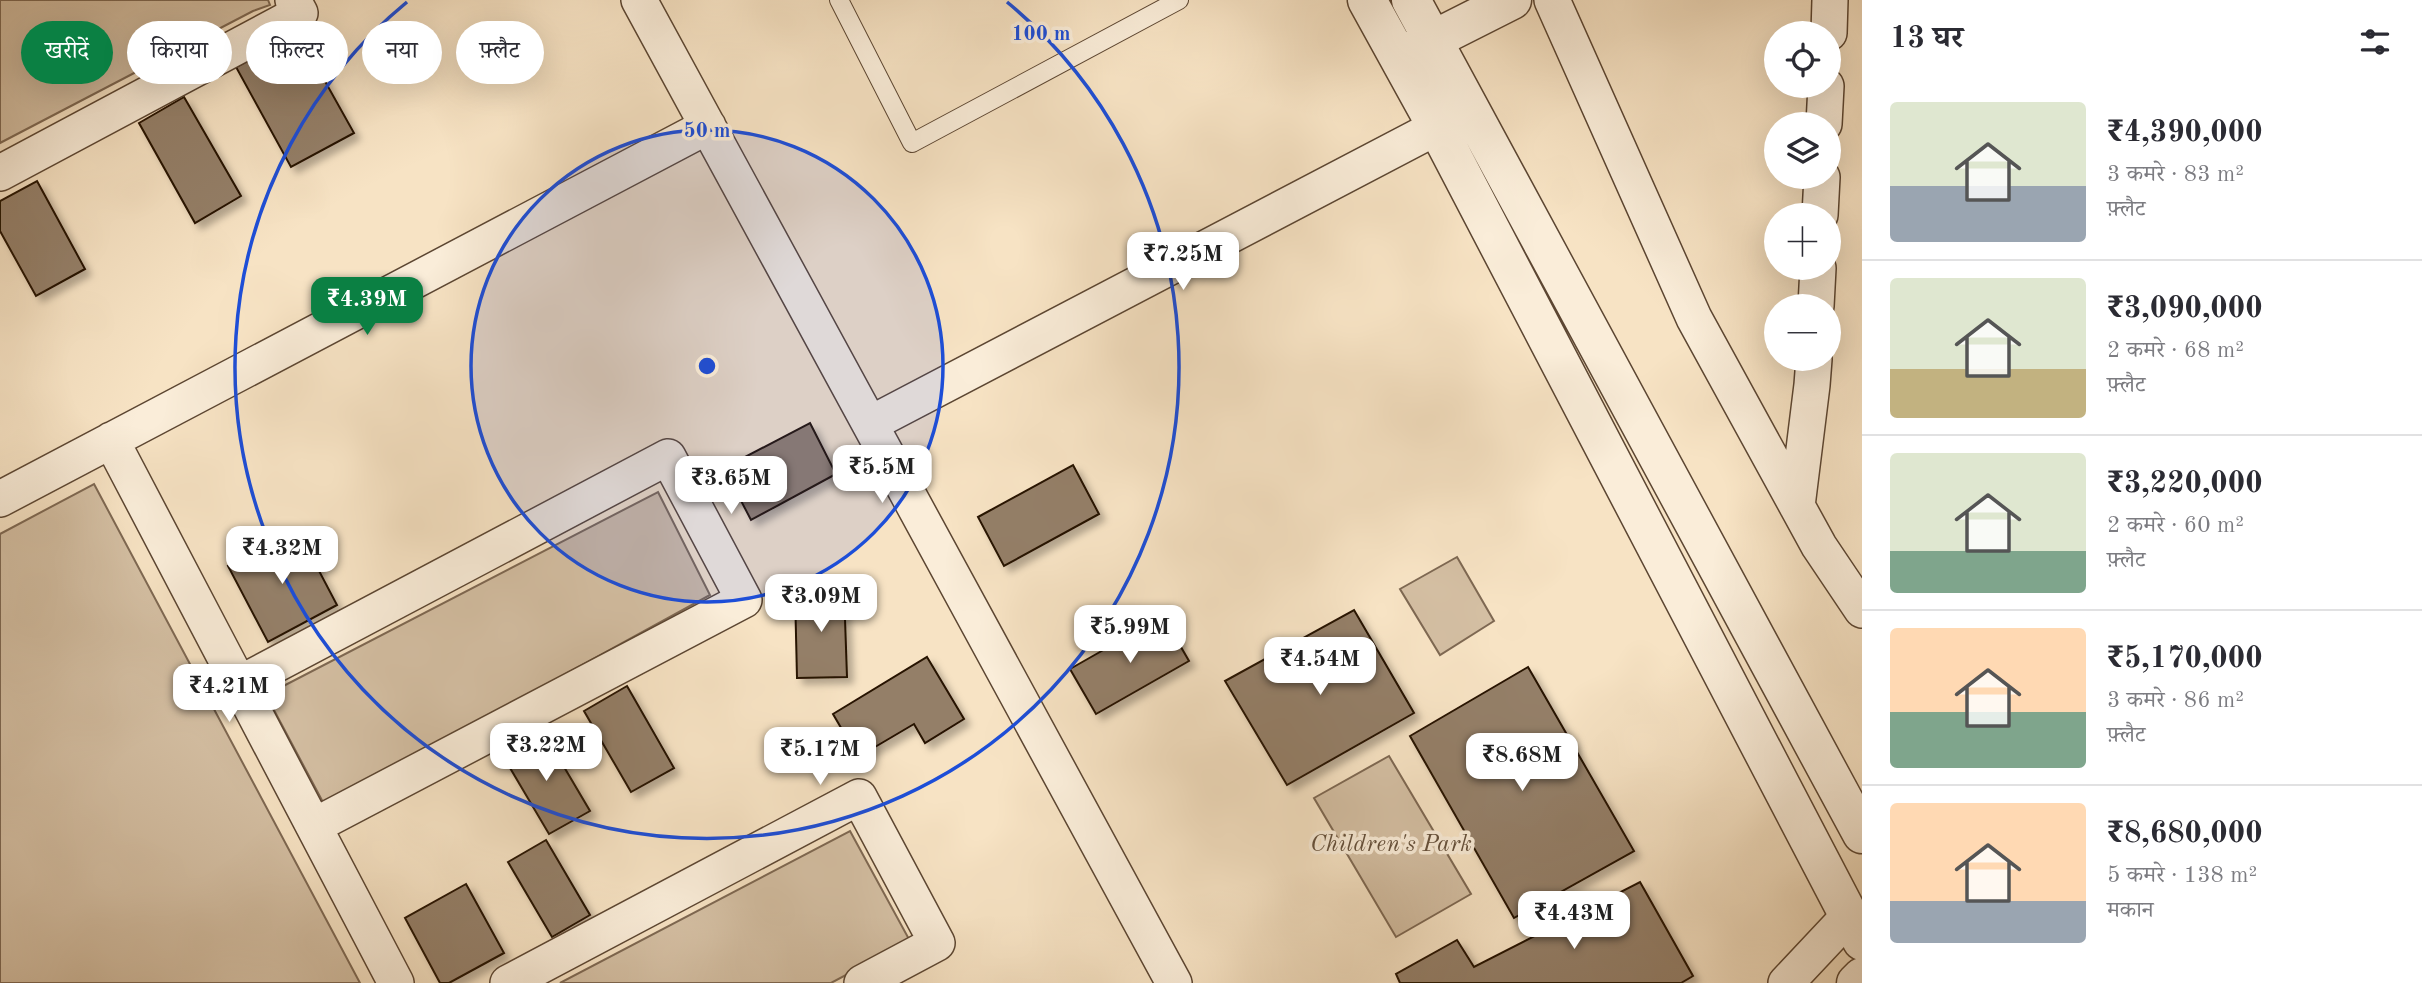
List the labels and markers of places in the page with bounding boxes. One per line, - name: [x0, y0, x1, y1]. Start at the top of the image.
- pin: ₹7.25M: [1126, 232, 1240, 292]
- pin: ₹4.39M: [310, 278, 424, 337]
- centre of rings: [695, 354, 719, 378]
- pin: ₹5.5M: [833, 446, 931, 505]
- pin: ₹3.65M: [674, 456, 788, 516]
- pin: ₹4.32M: [225, 526, 339, 586]
- pin: ₹3.09M: [764, 574, 878, 634]
- pin: ₹5.99M: [1073, 606, 1187, 665]
- pin: ₹4.54M: [1263, 638, 1377, 697]
- pin: ₹4.21M: [172, 664, 286, 724]
- pin: ₹3.22M: [489, 724, 603, 783]
- pin: ₹5.17M: [763, 728, 877, 787]
- pin: ₹8.68M: [1465, 734, 1579, 793]
- pin: ₹4.43M: [1517, 892, 1631, 951]

